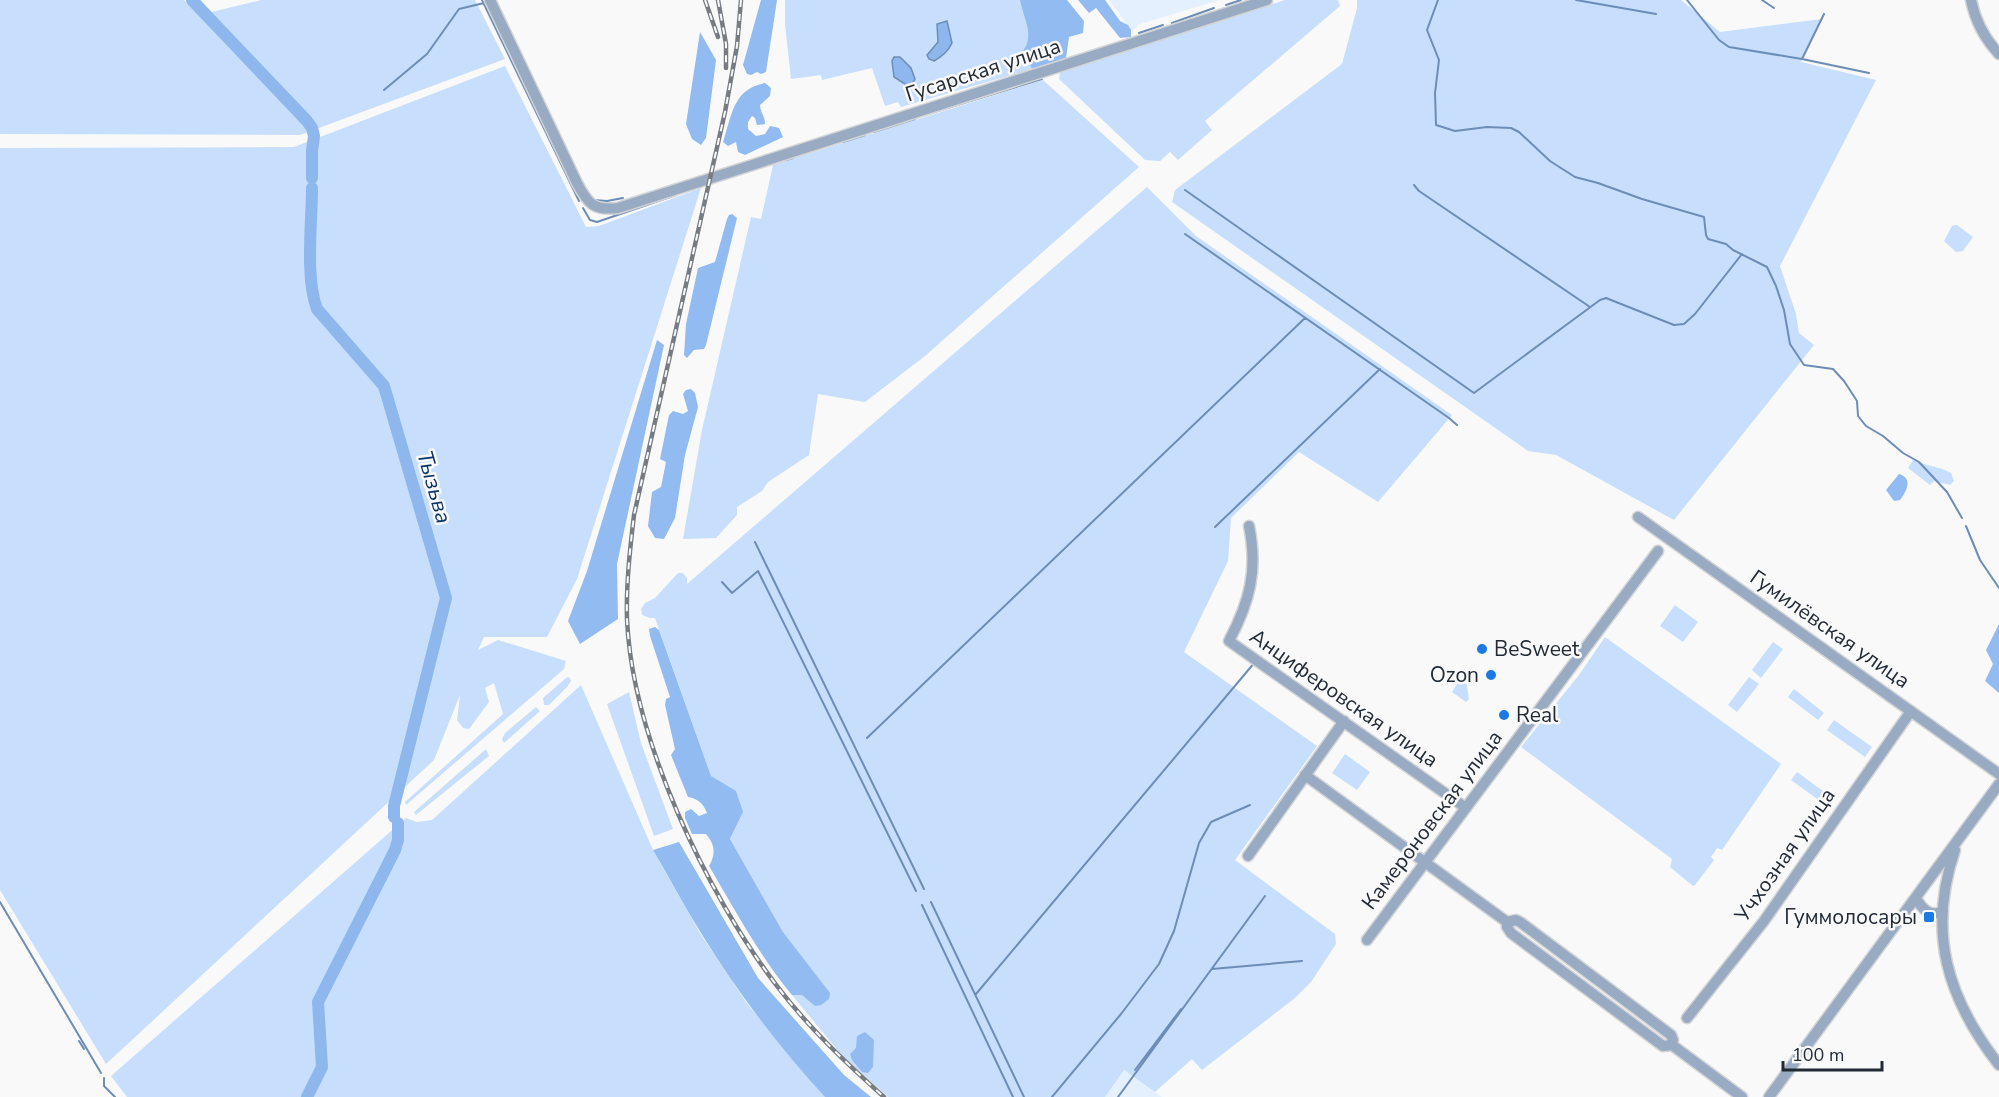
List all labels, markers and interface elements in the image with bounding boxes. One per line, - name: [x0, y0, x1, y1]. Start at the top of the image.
- street label: Гусарская улица: [902, 32, 1064, 108]
- water label: Тызьва: [409, 447, 459, 527]
- street label: Гумилёвская улица: [1745, 563, 1915, 695]
- street label: Анциферовская улица: [1244, 622, 1444, 774]
- place label: BeSweet: [1494, 635, 1580, 663]
- marker: BeSweet: [1475, 642, 1489, 656]
- place label: Ozon: [1430, 661, 1479, 689]
- marker: Ozon: [1484, 668, 1498, 682]
- place label: Real: [1516, 701, 1559, 729]
- marker: Real: [1497, 708, 1511, 722]
- street label: Камероновская улица: [1355, 725, 1509, 915]
- street label: Учхозная улица: [1728, 783, 1842, 928]
- place label: Гуммолосары: [1784, 903, 1917, 931]
- marker: Гуммолосары: [1922, 910, 1936, 924]
- scale bar: [1783, 1034, 1882, 1072]
- text: 100 m: [1792, 1043, 1844, 1067]

